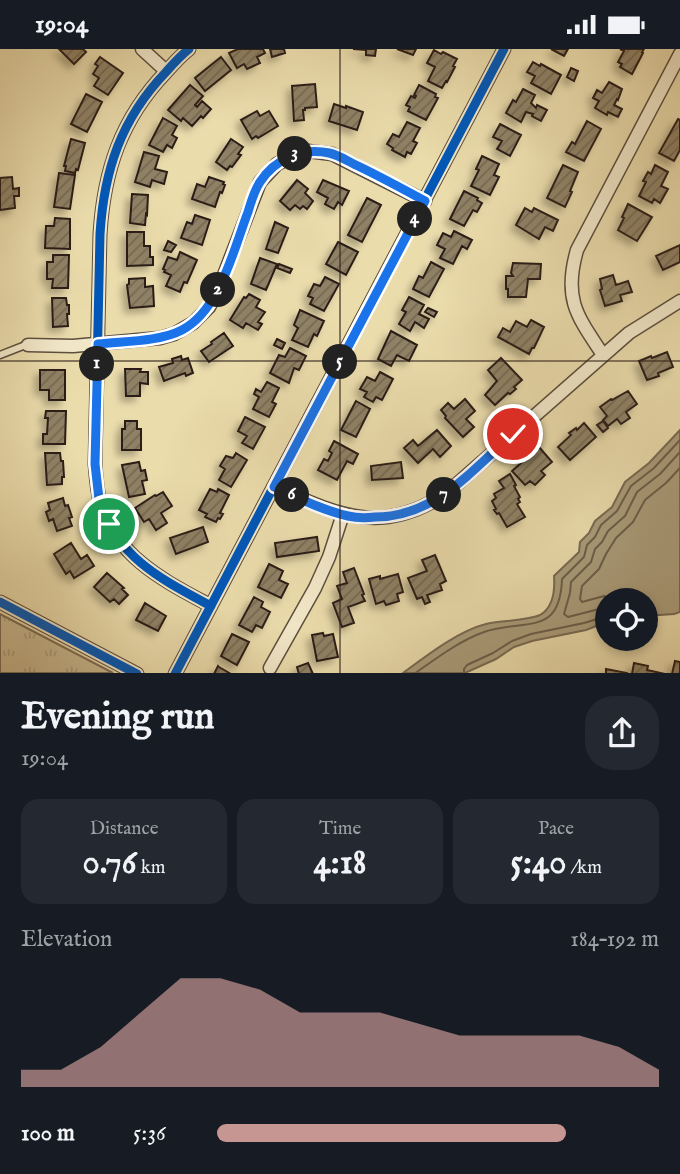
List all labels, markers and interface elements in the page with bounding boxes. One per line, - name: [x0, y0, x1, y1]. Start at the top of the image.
- text: 19:04: [35, 8, 88, 41]
- pin: 3: [278, 137, 312, 171]
- text: 3: [291, 141, 298, 165]
- pin: 4: [398, 201, 432, 237]
- text: 4: [410, 206, 419, 230]
- pin: 2: [200, 273, 235, 307]
- text: 2: [213, 277, 222, 301]
- pin: 5: [322, 345, 358, 379]
- pin: 1: [80, 347, 114, 381]
- text: 5: [336, 349, 343, 373]
- text: 1: [93, 351, 100, 375]
- pin: [483, 404, 543, 464]
- icon: check: [494, 415, 532, 453]
- pin: 6: [274, 477, 310, 513]
- pin: 7: [426, 477, 462, 513]
- text: 6: [287, 482, 296, 506]
- text: 7: [439, 482, 448, 506]
- pin: [79, 494, 139, 554]
- icon: arrive: [90, 505, 128, 543]
- map controls: [595, 588, 658, 651]
- button: locate: [595, 588, 658, 651]
- text: Evening run: [21, 694, 215, 742]
- button: share: [585, 696, 659, 770]
- text: 19:04: [21, 744, 68, 773]
- text: Distance: [90, 817, 158, 841]
- text: Time: [319, 817, 361, 841]
- text: Pace: [538, 817, 574, 841]
- text: 0.76: [83, 841, 137, 886]
- text: 4:18: [313, 841, 367, 886]
- text: 5:40: [510, 841, 566, 886]
- text: km: [137, 856, 166, 880]
- text: /km: [566, 856, 602, 880]
- text: Elevation: [21, 925, 112, 954]
- text: 184–192 m: [570, 925, 659, 954]
- text: 100 m: [21, 1119, 75, 1148]
- text: 5:36: [133, 1119, 166, 1148]

